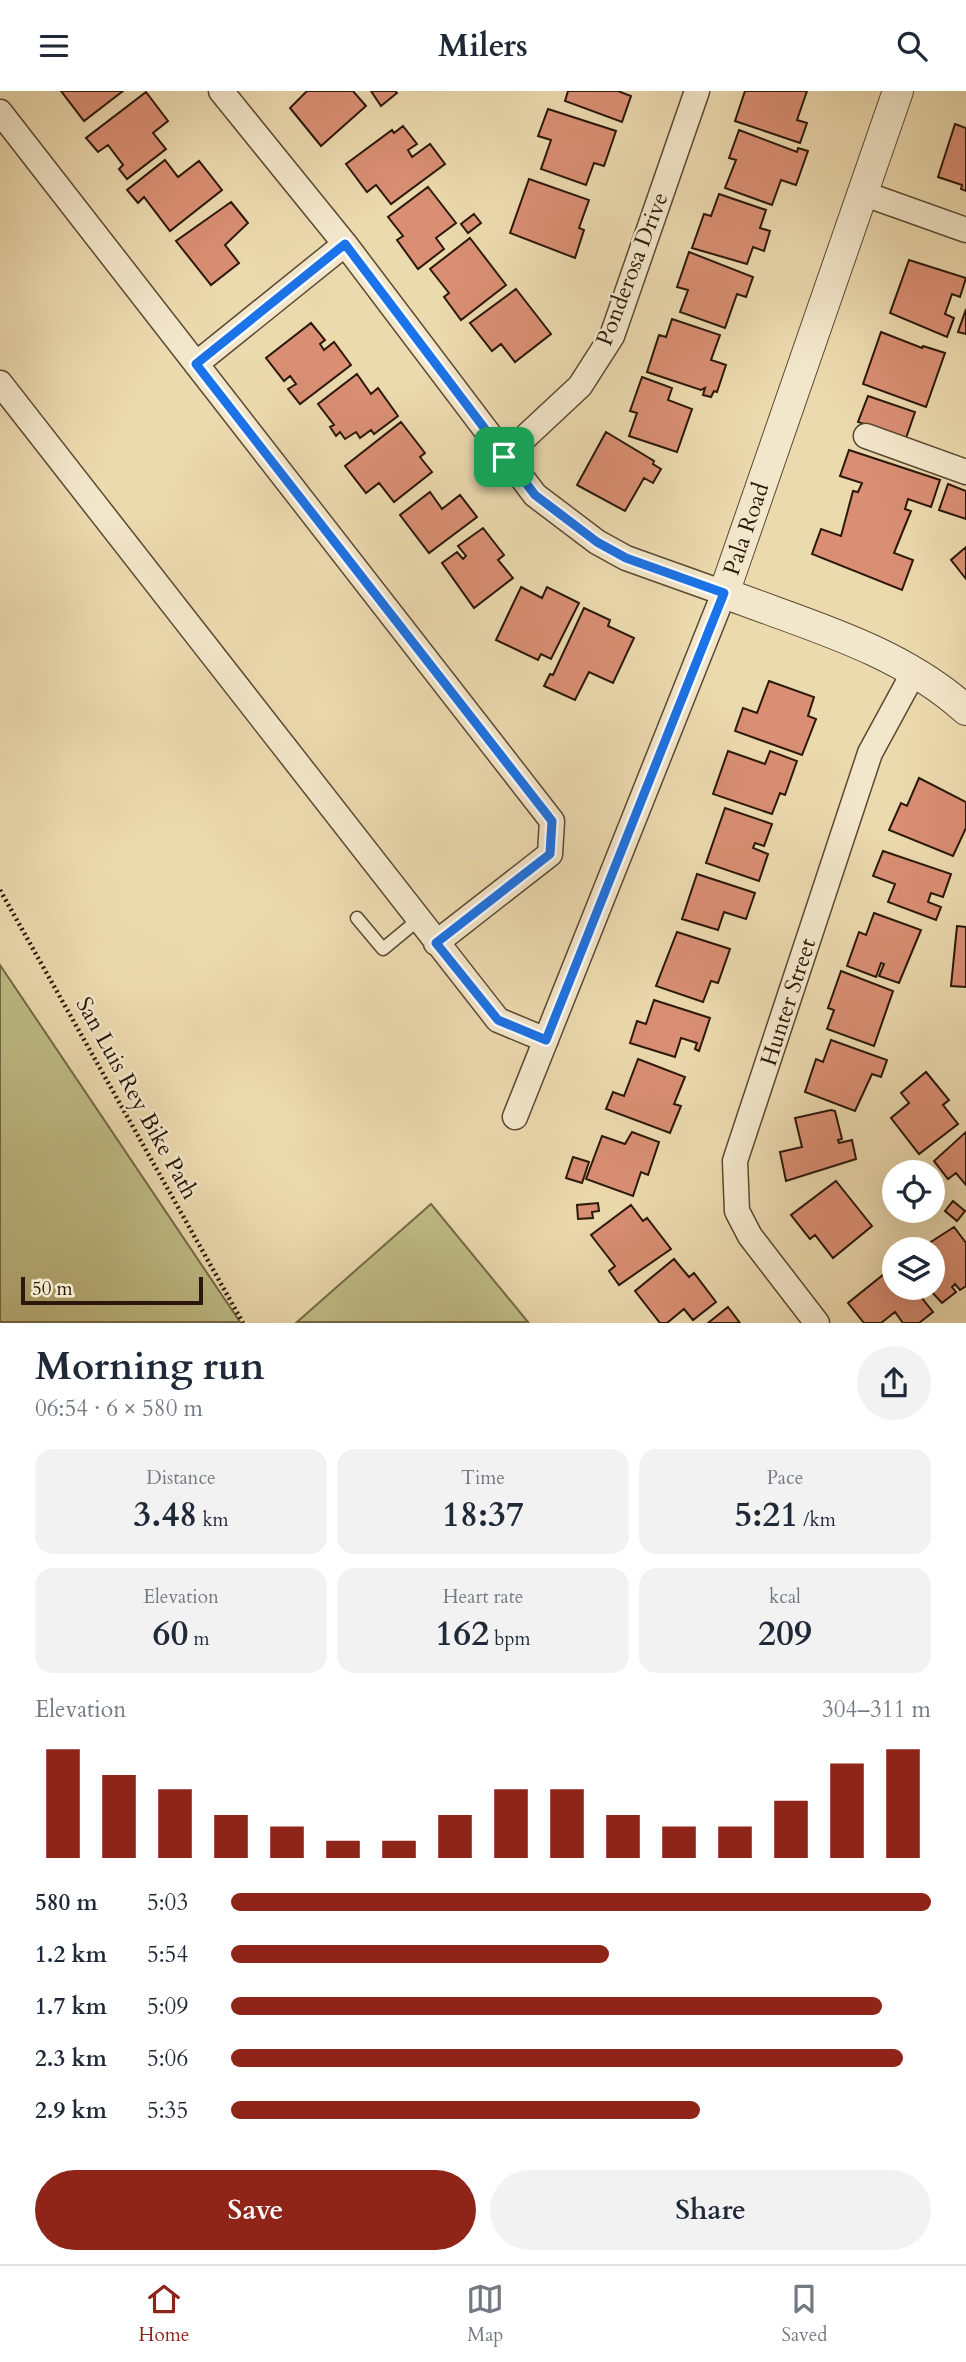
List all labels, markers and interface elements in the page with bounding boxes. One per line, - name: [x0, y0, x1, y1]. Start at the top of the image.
- text: Milers: [438, 24, 528, 68]
- icon: menu: [35, 27, 73, 65]
- icon: search: [893, 27, 931, 65]
- street label: Ponderosa Drive: [588, 188, 676, 350]
- pin: [474, 427, 534, 487]
- icon: arrive: [485, 438, 523, 476]
- street label: Pala Road: [716, 478, 777, 579]
- street label: Hunter Street: [753, 934, 823, 1070]
- street label: San Luis Rey Bike Path: [68, 991, 206, 1205]
- map controls: [882, 1160, 945, 1300]
- button: locate: [882, 1160, 945, 1223]
- button: layers: [882, 1237, 945, 1300]
- scale bar: [21, 1273, 203, 1305]
- text: 50 m: [32, 1276, 73, 1302]
- text: Morning run: [35, 1341, 265, 1393]
- button: share: [857, 1346, 931, 1420]
- text: 06:54 · 6 × 580 m: [35, 1393, 203, 1424]
- text: Distance: [146, 1465, 216, 1491]
- text: Time: [461, 1465, 505, 1491]
- text: Pace: [767, 1465, 803, 1491]
- text: 3.48: [133, 1491, 197, 1539]
- text: 18:37: [442, 1491, 524, 1539]
- text: 5:21: [734, 1491, 798, 1539]
- text: km: [197, 1507, 229, 1533]
- text: /km: [798, 1507, 836, 1533]
- text: Elevation: [143, 1584, 219, 1610]
- text: Heart rate: [443, 1584, 523, 1610]
- text: kcal: [769, 1584, 801, 1610]
- text: 60: [152, 1610, 188, 1658]
- text: 162: [435, 1610, 489, 1658]
- text: 209: [758, 1610, 812, 1658]
- text: m: [188, 1626, 210, 1652]
- text: bpm: [489, 1626, 531, 1652]
- text: Elevation: [35, 1694, 126, 1725]
- text: 304–311 m: [822, 1694, 931, 1725]
- text: 580 m: [35, 1887, 98, 1918]
- text: 5:03: [147, 1887, 188, 1918]
- text: 1.2 km: [35, 1939, 107, 1970]
- text: 5:54: [147, 1939, 188, 1970]
- text: 1.7 km: [35, 1991, 107, 2022]
- text: 5:09: [147, 1991, 188, 2022]
- text: 2.3 km: [35, 2043, 107, 2074]
- text: 5:06: [147, 2043, 188, 2074]
- text: 2.9 km: [35, 2095, 107, 2126]
- text: 5:35: [147, 2095, 188, 2126]
- button: Save: [35, 2170, 476, 2250]
- button: Share: [490, 2170, 931, 2250]
- tab: Home: [139, 2280, 189, 2348]
- tab: Map: [466, 2280, 504, 2348]
- tab: Saved: [781, 2280, 827, 2348]

